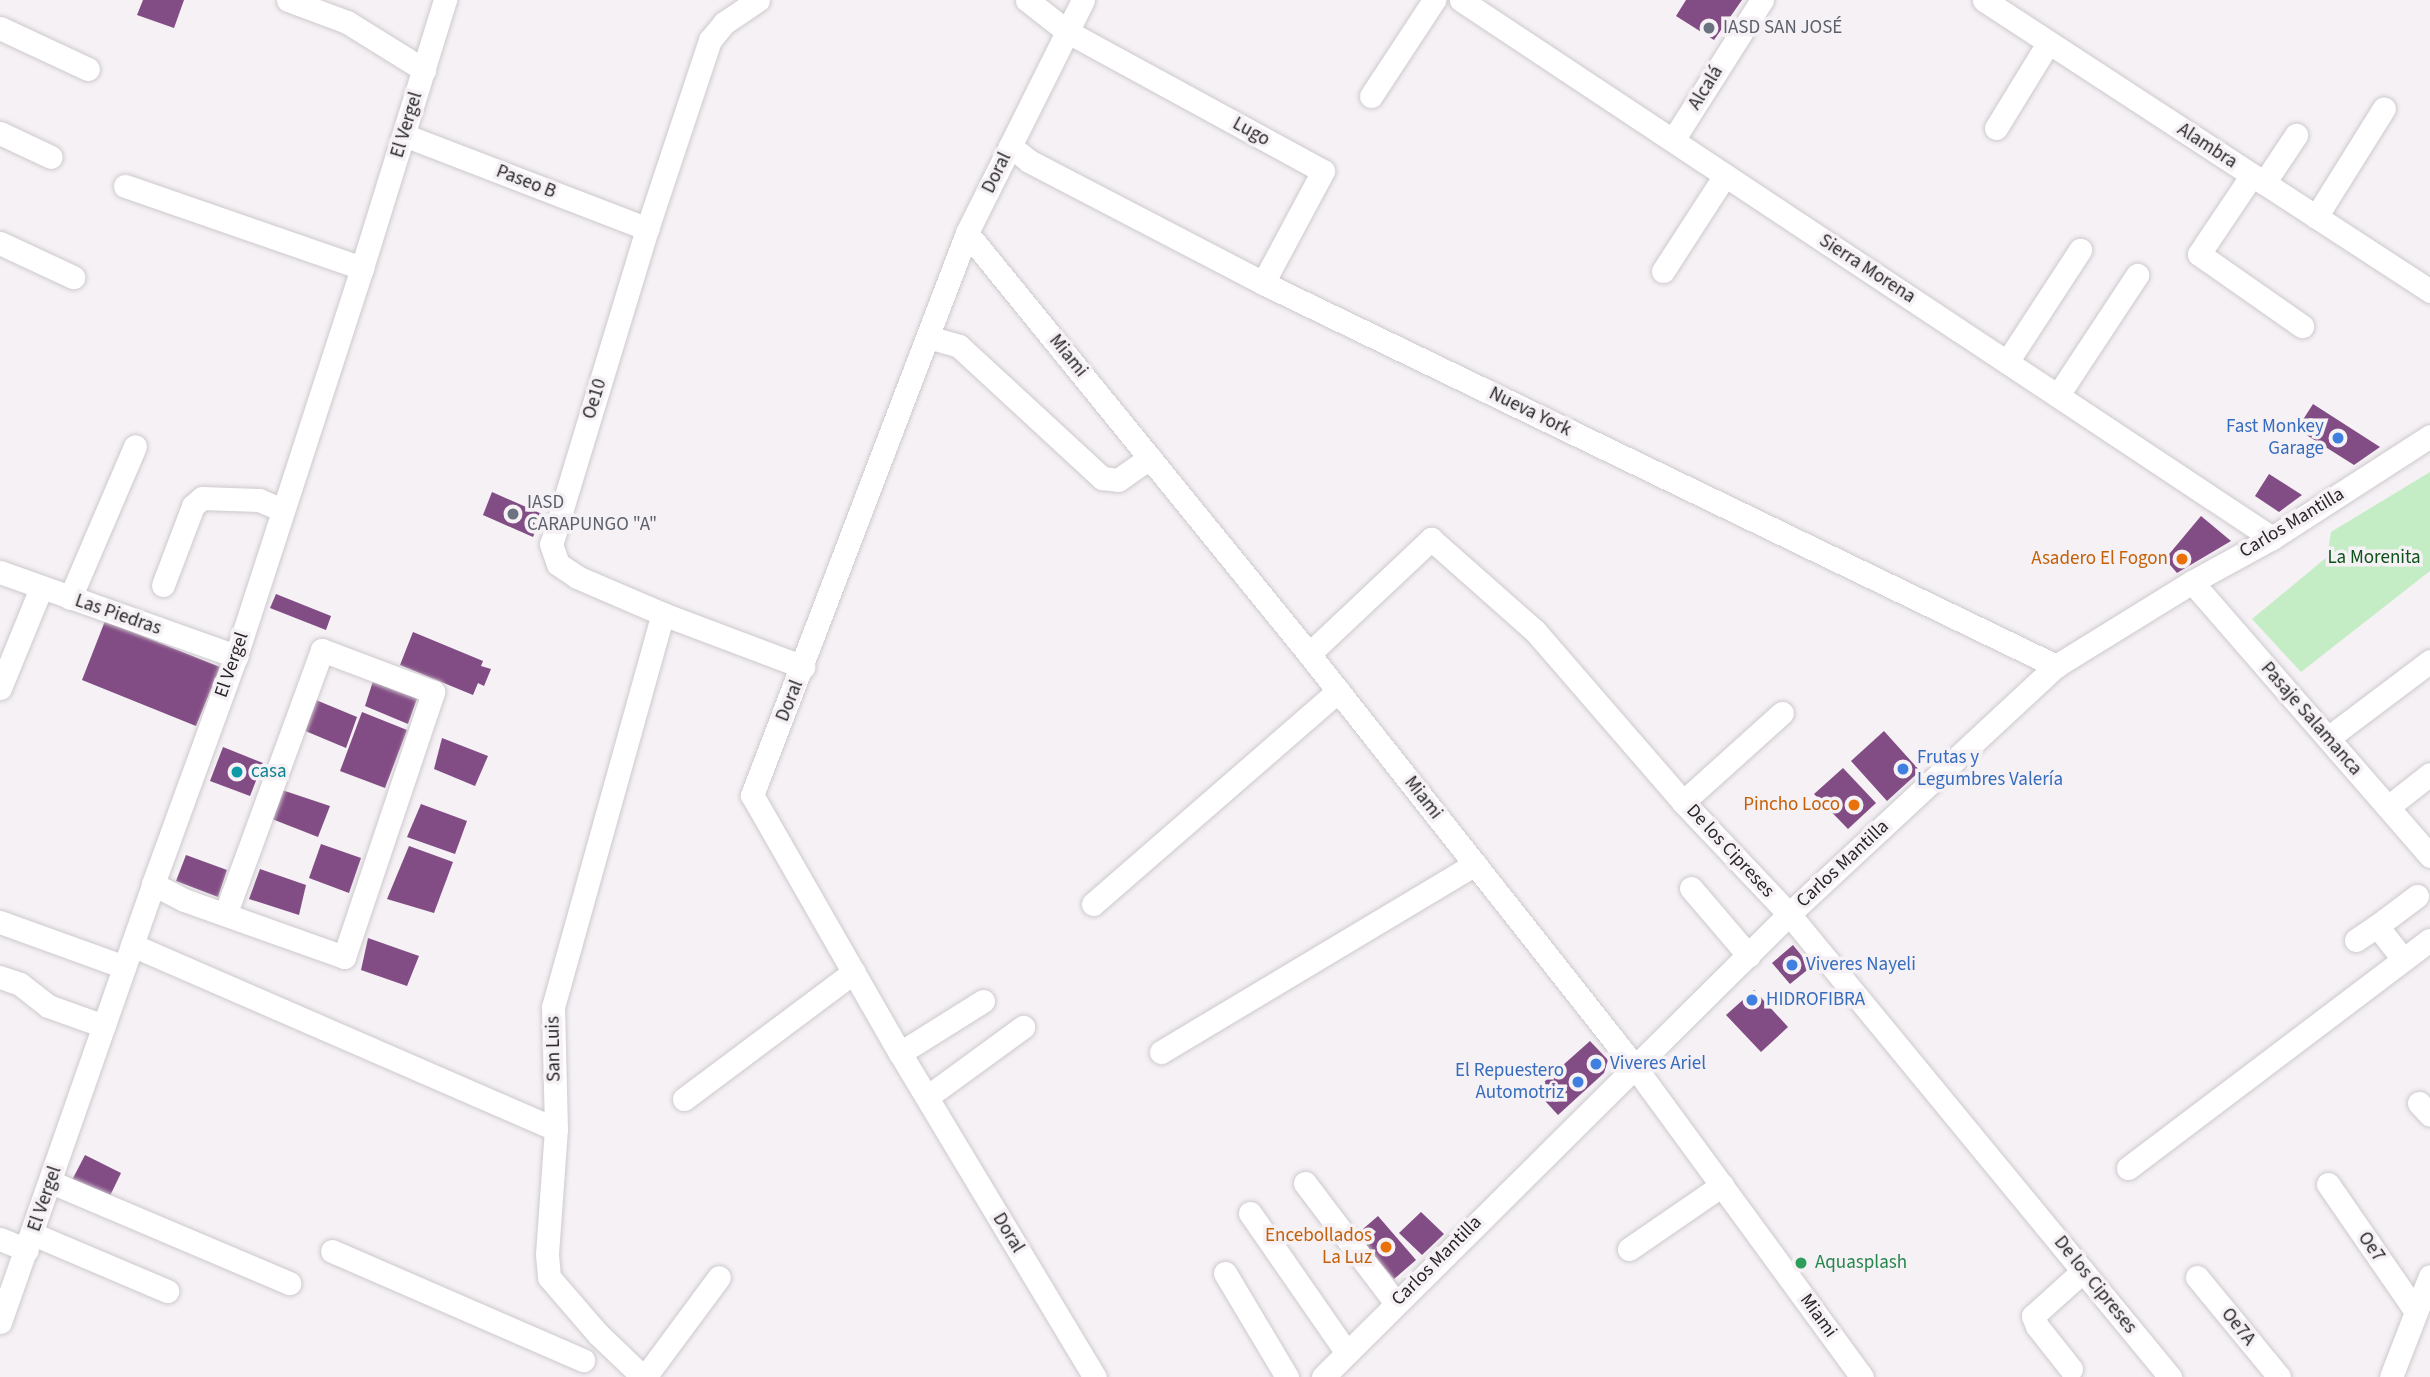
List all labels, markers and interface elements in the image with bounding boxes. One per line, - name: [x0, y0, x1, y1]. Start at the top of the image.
- place label: IASD SAN JOSÉ: [1723, 17, 1842, 39]
- marker: IASD SAN JOSÉ: [1701, 20, 1717, 36]
- street label: Alcalá: [1684, 62, 1728, 114]
- street label: El Vergel: [386, 89, 428, 161]
- street label: Lugo: [1228, 113, 1274, 151]
- street label: Alambra: [2173, 118, 2241, 174]
- street label: Doral: [977, 149, 1017, 197]
- street label: Paseo B: [493, 160, 559, 204]
- street label: Sierra Morena: [1815, 229, 1919, 309]
- street label: Miami: [1044, 330, 1092, 382]
- street label: Oe10: [578, 376, 612, 422]
- street label: Nueva York: [1485, 382, 1575, 442]
- place label: Fast Monkey Garage: [2226, 416, 2324, 460]
- marker: Fast Monkey Garage: [2330, 430, 2346, 446]
- street label: Carlos Mantilla: [2236, 483, 2348, 563]
- place label: IASD CARAPUNGO "A": [527, 492, 657, 536]
- marker: IASD CARAPUNGO "A": [505, 506, 521, 522]
- park label: La Morenita: [2327, 547, 2421, 569]
- place label: Asadero El Fogon: [2031, 548, 2168, 570]
- marker: Asadero El Fogon: [2174, 551, 2190, 567]
- street label: Las Piedras: [72, 590, 164, 640]
- street label: El Vergel: [210, 629, 254, 701]
- street label: Pasaje Salamanca: [2256, 658, 2366, 780]
- street label: Doral: [771, 677, 809, 725]
- place label: Frutas y Legumbres Valería: [1917, 747, 2063, 791]
- place label: casa: [251, 761, 287, 783]
- marker: Frutas y Legumbres Valería: [1895, 761, 1911, 777]
- marker: casa: [229, 764, 245, 780]
- street label: Miami: [1399, 772, 1447, 824]
- place label: Pincho Loco: [1743, 794, 1840, 816]
- marker: Pincho Loco: [1846, 797, 1862, 813]
- street label: De los Cipreses: [1681, 800, 1779, 902]
- street label: Carlos Mantilla: [1792, 815, 1894, 913]
- place label: Viveres Nayeli: [1806, 954, 1916, 976]
- marker: Viveres Nayeli: [1784, 957, 1800, 973]
- place label: HIDROFIBRA: [1766, 989, 1865, 1011]
- marker: HIDROFIBRA: [1744, 992, 1760, 1008]
- street label: San Luis: [542, 1016, 566, 1082]
- place label: Viveres Ariel: [1610, 1053, 1706, 1075]
- marker: Viveres Ariel: [1588, 1056, 1604, 1072]
- place label: El Repuestero Automotriz: [1455, 1060, 1564, 1104]
- marker: El Repuestero Automotriz: [1570, 1074, 1586, 1090]
- street label: El Vergel: [23, 1163, 67, 1235]
- street label: Doral: [987, 1209, 1029, 1257]
- street label: Carlos Mantilla: [1387, 1211, 1487, 1311]
- place label: Encebollados La Luz: [1265, 1225, 1372, 1269]
- street label: Oe7: [2353, 1228, 2389, 1266]
- street label: De los Cipreses: [2049, 1232, 2141, 1338]
- marker: Encebollados La Luz: [1378, 1239, 1394, 1255]
- place label: Aquasplash: [1815, 1252, 1907, 1274]
- marker: Aquasplash: [1793, 1255, 1809, 1271]
- street label: Miami: [1795, 1290, 1841, 1342]
- street label: Oe7A: [2216, 1304, 2260, 1350]

